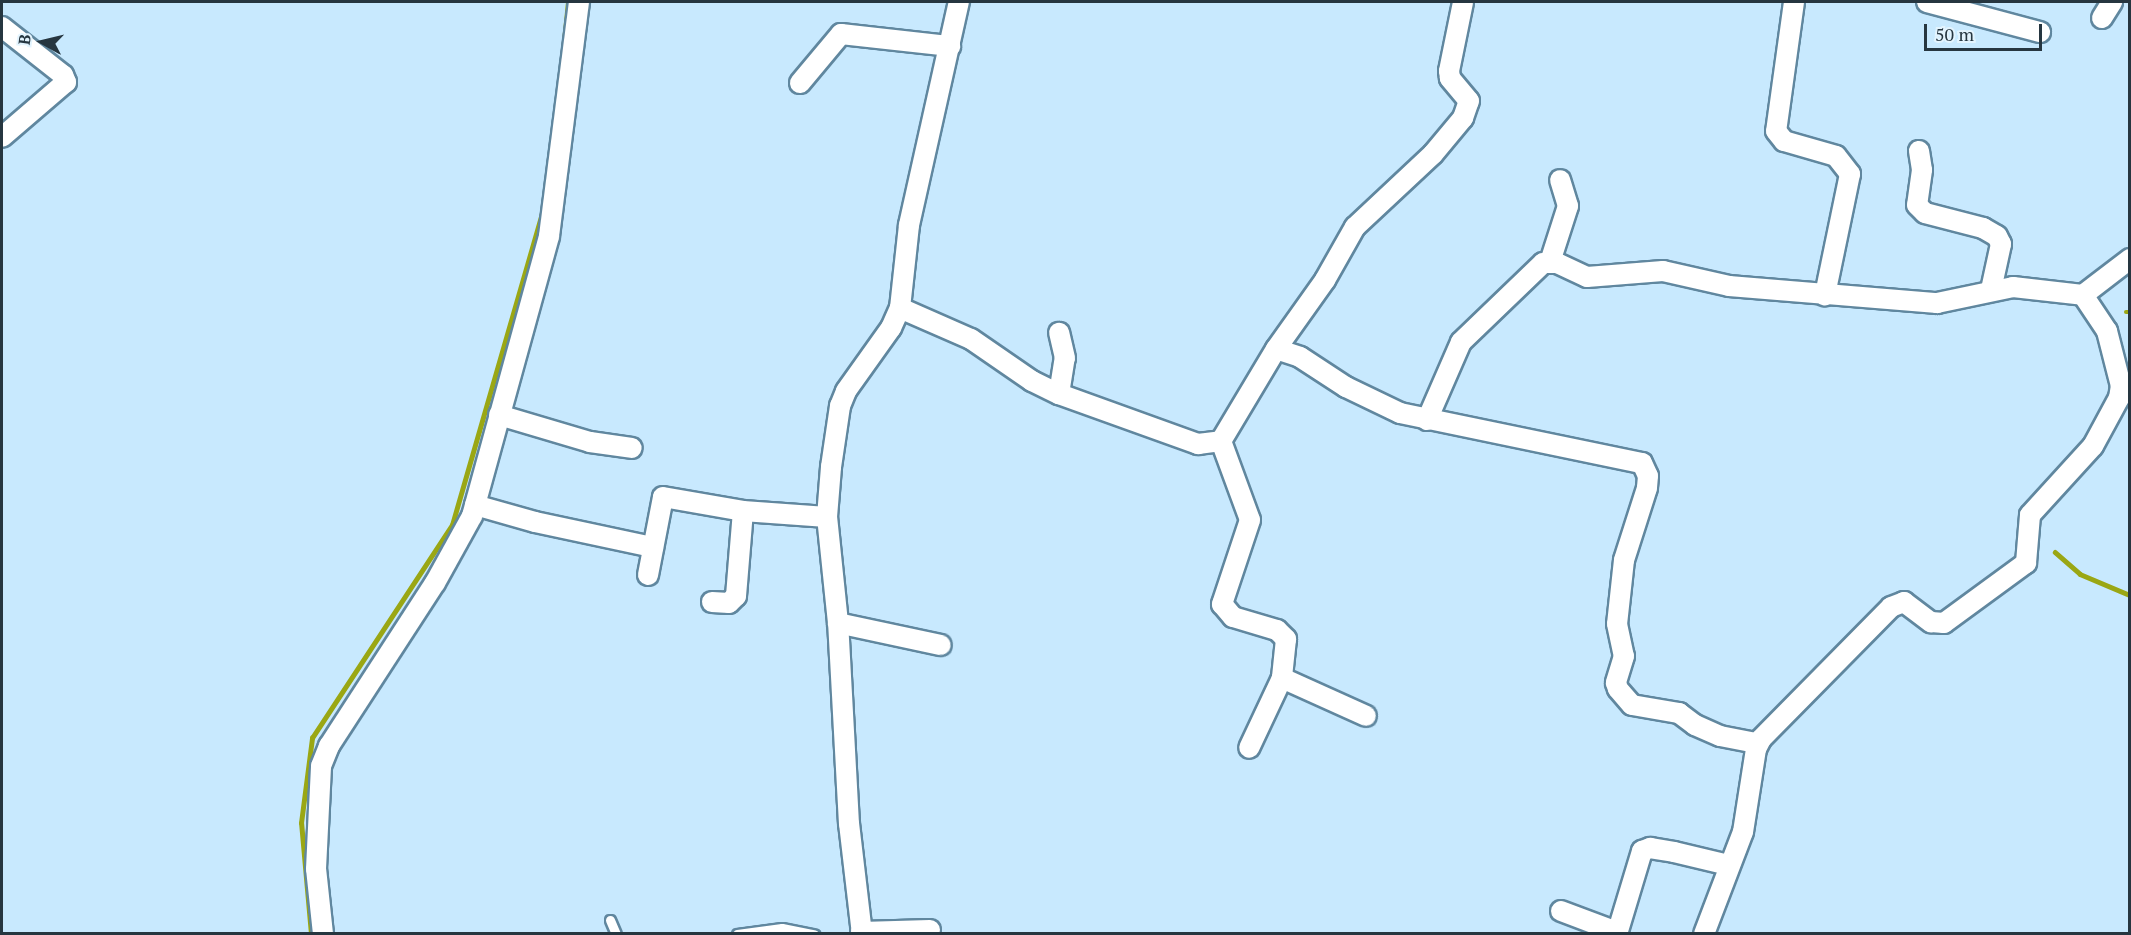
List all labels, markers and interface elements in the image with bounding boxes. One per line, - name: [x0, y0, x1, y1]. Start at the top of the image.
- north arrow: [12, 12, 72, 72]
- scale bar: [1927, 12, 2046, 50]
- text: 50 m: [1935, 22, 1974, 46]
- text: B: [13, 33, 36, 46]

